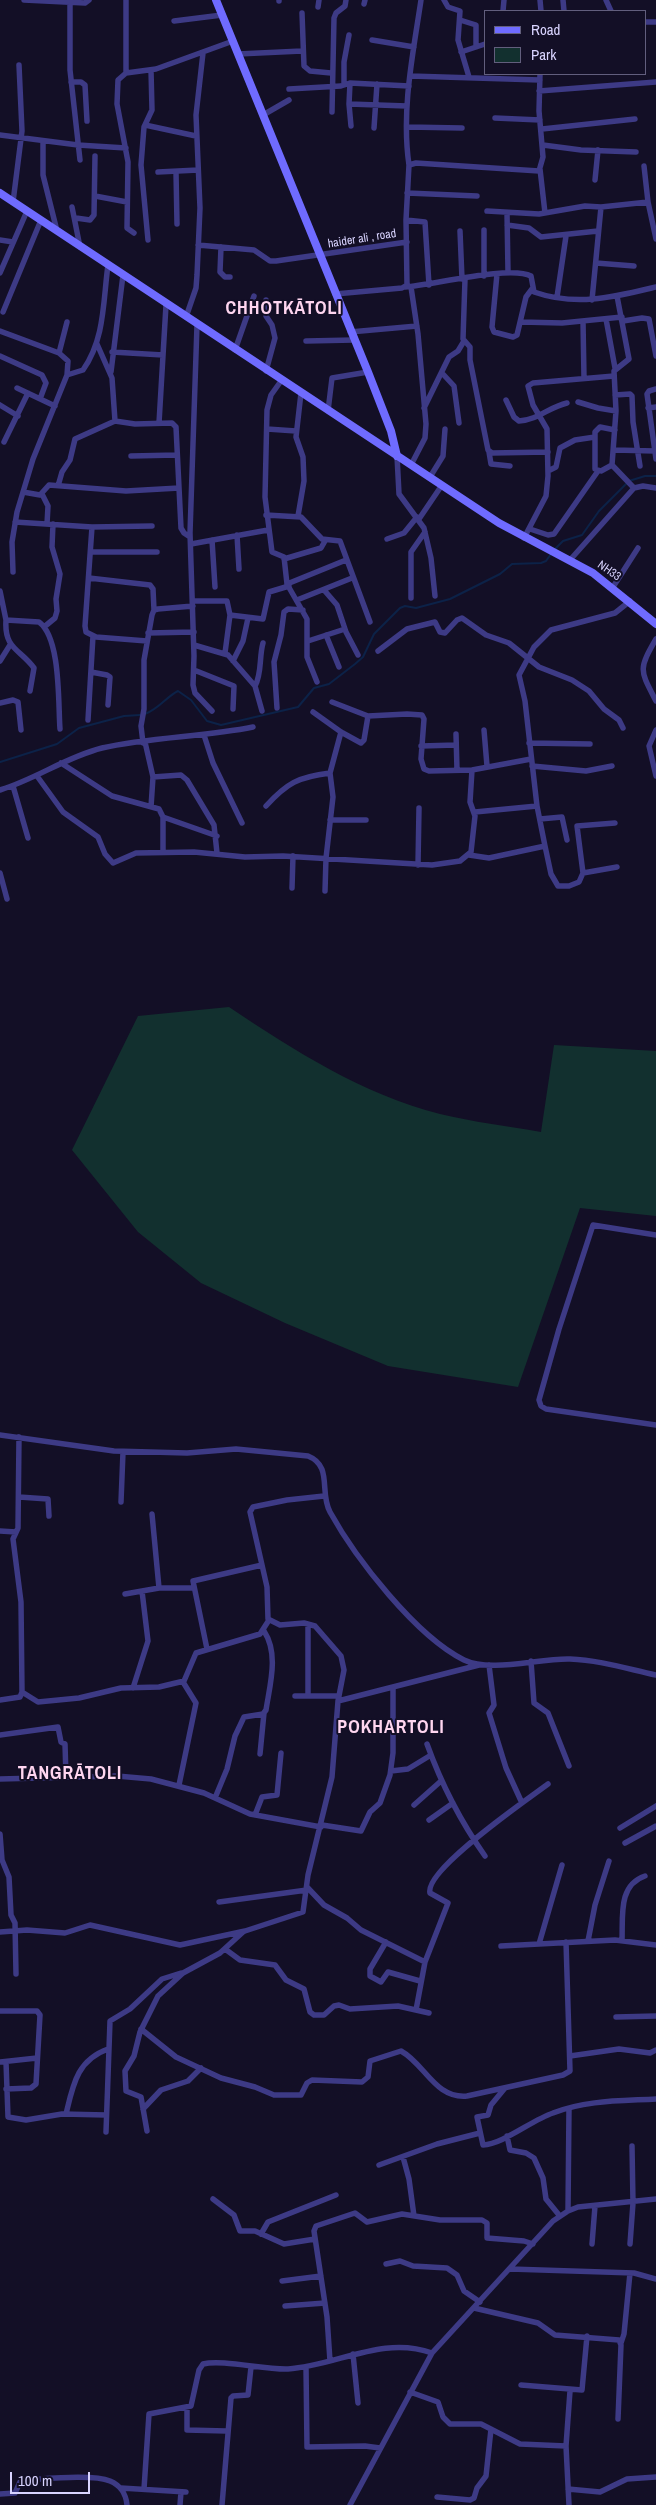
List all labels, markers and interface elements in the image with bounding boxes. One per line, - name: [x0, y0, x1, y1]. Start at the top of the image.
- legend: [483, 10, 646, 75]
- text: Road: [531, 19, 560, 40]
- text: Park: [531, 44, 556, 65]
- street label: haider ali , road: [327, 226, 397, 252]
- district label: CHHOTKĀTOLI: [224, 298, 344, 320]
- street label: NH33: [595, 558, 623, 584]
- district label: POKHARTOLI: [336, 1717, 446, 1739]
- district label: TANGRĀTOLI: [17, 1763, 123, 1785]
- scale bar: [12, 2462, 92, 2494]
- text: 100 m: [18, 2470, 52, 2491]

